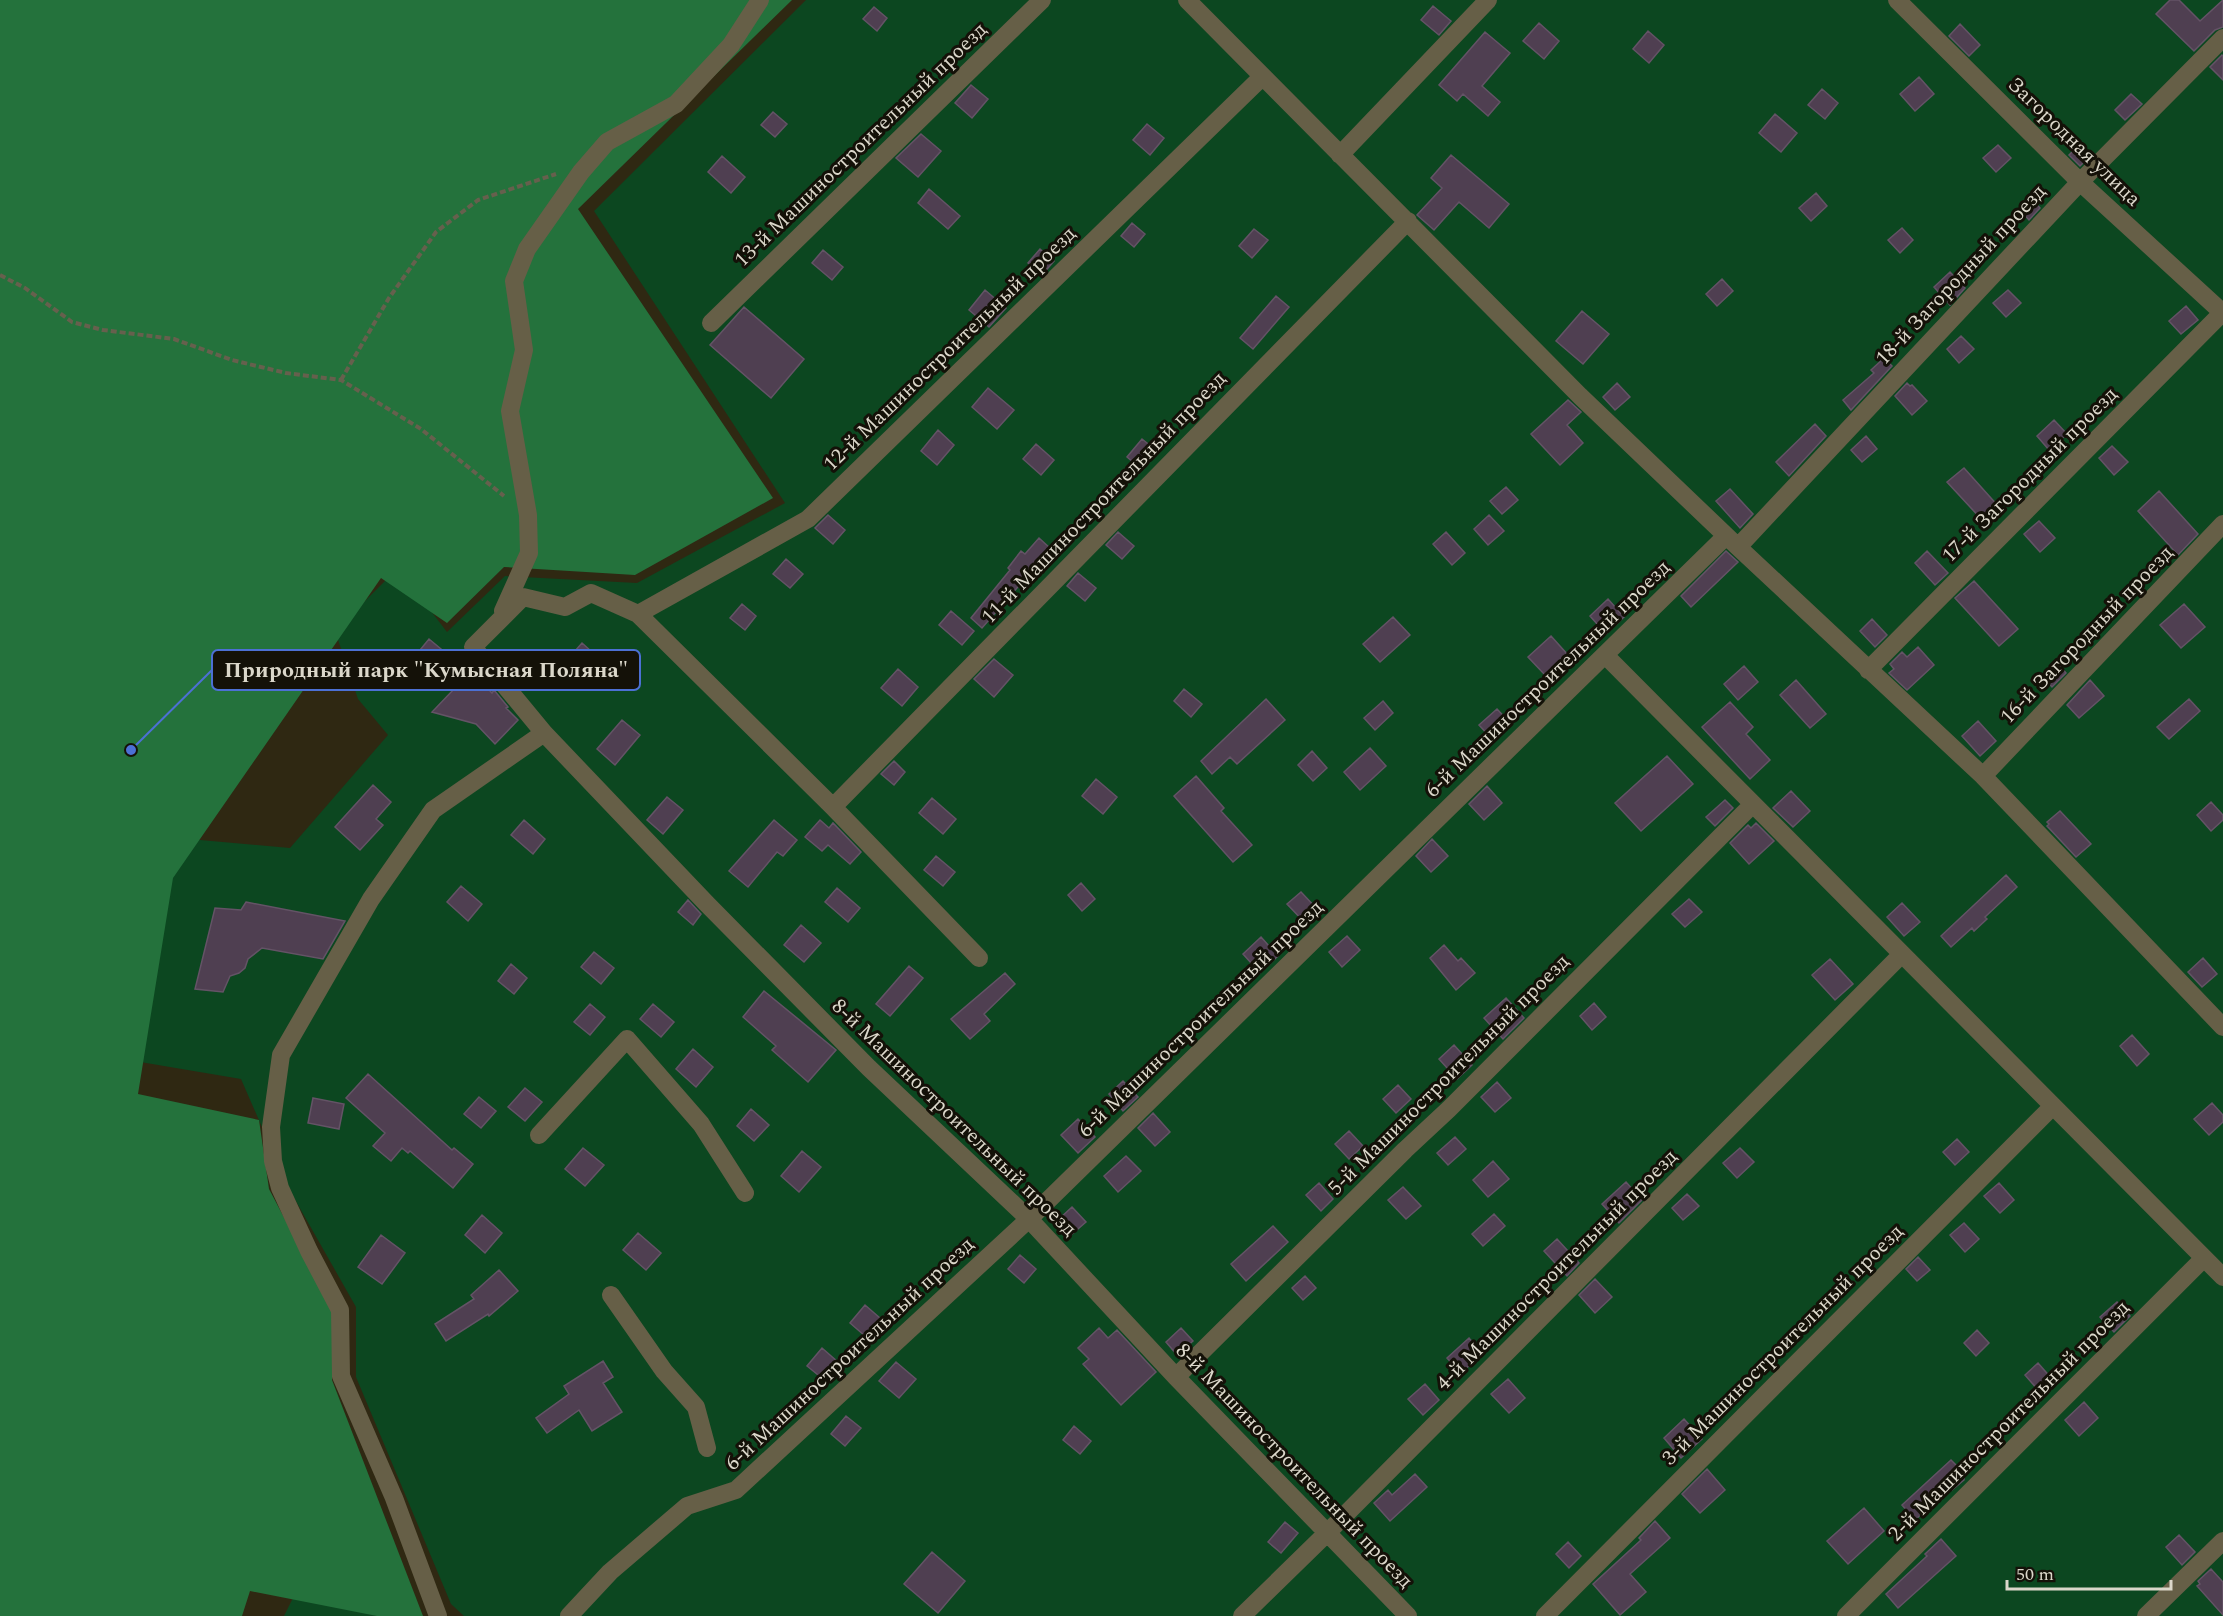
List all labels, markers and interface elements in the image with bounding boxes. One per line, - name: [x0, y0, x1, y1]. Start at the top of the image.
- street label: 13-й Машиностроительный проезд: [727, 15, 995, 275]
- street label: Загородная улица: [2000, 70, 2149, 215]
- street label: 18-й Загородный проезд: [1868, 177, 2054, 373]
- street label: 12-й Машиностроительный проезд: [816, 219, 1084, 479]
- street label: 11-й Машиностроительный проезд: [974, 364, 1234, 632]
- street label: 17-й Загородный проезд: [1934, 379, 2126, 571]
- street label: 16-й Загородный проезд: [1993, 538, 2181, 732]
- street label: 6-й Машиностроительный проезд: [1418, 553, 1678, 805]
- callout: Природный парк "Кумысная Поляна": [212, 650, 640, 690]
- text: Природный парк "Кумысная Поляна": [224, 654, 628, 687]
- street label: 6-й Машиностроительный проезд: [1071, 893, 1331, 1145]
- street label: 5-й Машиностроительный проезд: [1321, 947, 1577, 1203]
- street label: 8-й Машиностроительный проезд: [824, 992, 1084, 1244]
- street label: 4-й Машиностроительный проезд: [1429, 1142, 1685, 1398]
- street label: 3-й Машиностроительный проезд: [1655, 1217, 1911, 1473]
- street label: 6-й Машиностроительный проезд: [718, 1229, 982, 1479]
- street label: 2-й Машиностроительный проезд: [1881, 1293, 2137, 1549]
- street label: 8-й Машиностроительный проезд: [1168, 1336, 1420, 1596]
- scale bar: [2007, 1553, 2170, 1591]
- text: 50 m: [2016, 1561, 2054, 1588]

